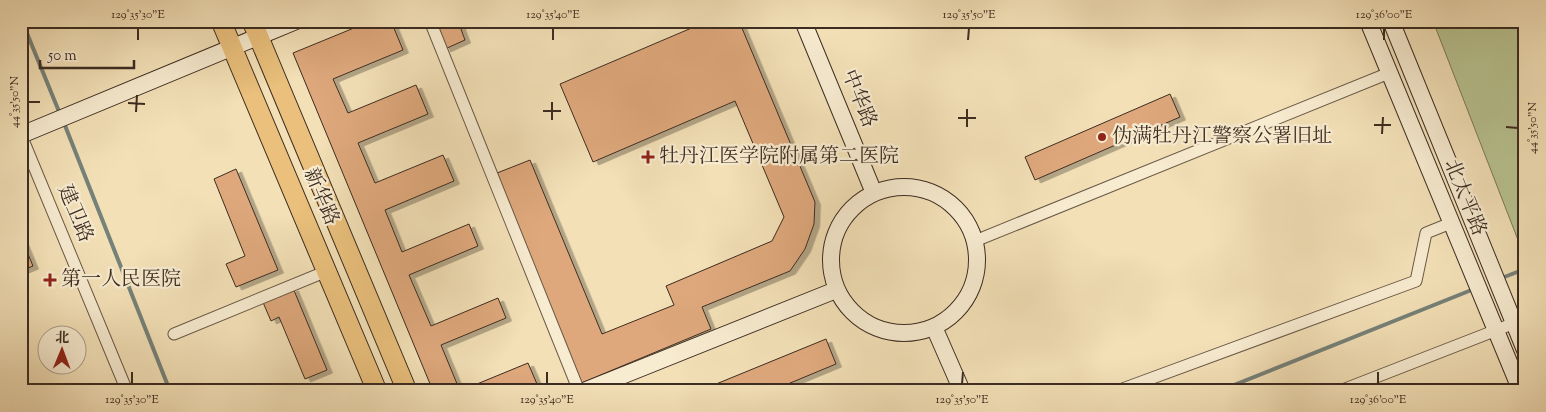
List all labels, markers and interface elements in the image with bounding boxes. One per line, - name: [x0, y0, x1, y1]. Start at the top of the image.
- text: 129°35'30"E: [111, 6, 166, 24]
- text: 129°35'40"E: [526, 6, 581, 24]
- text: 129°35'50"E: [942, 6, 996, 24]
- text: 129°36'00"E: [1356, 6, 1413, 24]
- scale bar: [40, 38, 134, 70]
- text: 50 m: [47, 46, 77, 67]
- street label: 中华路: [833, 66, 883, 132]
- text: 44°35'50"N: [6, 76, 24, 128]
- text: 44°35'50"N: [1524, 102, 1542, 154]
- place label: 伪满牡丹江警察公署旧址: [1112, 123, 1332, 152]
- marker: 伪满牡丹江警察公署旧址: [1096, 131, 1108, 143]
- place label: 牡丹江医学院附属第二医院: [659, 143, 899, 172]
- marker: 牡丹江医学院附属第二医院: [641, 150, 655, 164]
- street label: 北太平路: [1436, 155, 1492, 241]
- street label: 新华路: [295, 164, 345, 230]
- street label: 建卫路: [49, 181, 99, 247]
- place label: 第一人民医院: [61, 266, 181, 295]
- marker: 第一人民医院: [43, 273, 57, 287]
- north arrow: [38, 324, 88, 374]
- text: 北: [55, 329, 69, 349]
- text: 129°35'30"E: [105, 391, 160, 409]
- text: 129°35'40"E: [520, 391, 575, 409]
- text: 129°35'50"E: [935, 391, 989, 409]
- text: 129°36'00"E: [1350, 391, 1407, 409]

